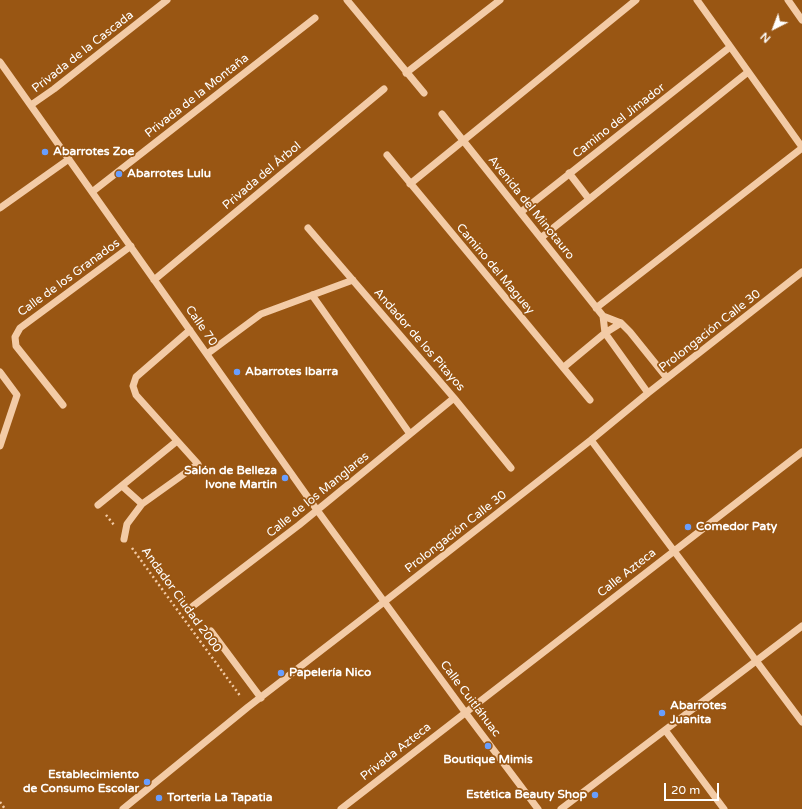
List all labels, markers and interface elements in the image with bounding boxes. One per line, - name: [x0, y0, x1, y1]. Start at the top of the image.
- street label: Privada de la Cascada: [29, 8, 137, 96]
- north arrow: [754, 8, 794, 48]
- text: N: [758, 30, 773, 45]
- street label: Privada de la Montaña: [142, 51, 252, 141]
- street label: Camino del Jimador: [570, 81, 668, 161]
- street label: Privada del Árbol: [220, 139, 304, 213]
- place label: Abarrotes Zoe: [53, 145, 134, 159]
- marker: Abarrotes Zoe: [40, 147, 50, 157]
- street label: Avenida del Minotauro: [485, 153, 577, 263]
- place label: Abarrotes Lulu: [127, 167, 211, 181]
- marker: Abarrotes Lulu: [114, 169, 124, 179]
- street label: Camino del Maguey: [453, 221, 537, 317]
- street label: Calle de los Granados: [15, 236, 123, 320]
- street label: Andador de los Pitayos: [370, 286, 468, 394]
- street label: Prolongación Calle 30: [656, 287, 764, 375]
- street label: Calle 70: [182, 303, 220, 349]
- place label: Abarrotes Ibarra: [245, 365, 338, 379]
- marker: Abarrotes Ibarra: [232, 367, 242, 377]
- street label: Calle de los Manglares: [264, 449, 372, 541]
- place label: Salón de Belleza Ivone Martin: [184, 464, 277, 492]
- marker: Salón de Belleza Ivone Martin: [280, 473, 290, 483]
- street label: Prolongación Calle 30: [402, 488, 510, 576]
- place label: Comedor Paty: [696, 520, 777, 534]
- marker: Comedor Paty: [683, 522, 693, 532]
- street label: Andador Ciudad 2000: [138, 544, 224, 656]
- street label: Calle Azteca: [595, 546, 659, 600]
- street label: Calle Cuitláhuac: [437, 658, 503, 740]
- place label: Papelería Nico: [289, 666, 371, 680]
- marker: Papelería Nico: [276, 668, 286, 678]
- place label: Abarrotes Juanita: [670, 699, 727, 727]
- marker: Abarrotes Juanita: [657, 708, 667, 718]
- street label: Privada Azteca: [358, 720, 434, 784]
- marker: Boutique Mimis: [483, 741, 493, 751]
- place label: Boutique Mimis: [443, 753, 533, 767]
- place label: Establecimiento de Consumo Escolar: [23, 768, 139, 796]
- scale bar: [666, 775, 721, 801]
- marker: Establecimiento de Consumo Escolar: [142, 777, 152, 787]
- text: 20 m: [671, 783, 700, 797]
- place label: Estética Beauty Shop: [466, 788, 587, 802]
- marker: Estética Beauty Shop: [590, 790, 600, 800]
- place label: Torteria La Tapatia: [167, 791, 273, 805]
- marker: Torteria La Tapatia: [154, 793, 164, 803]

